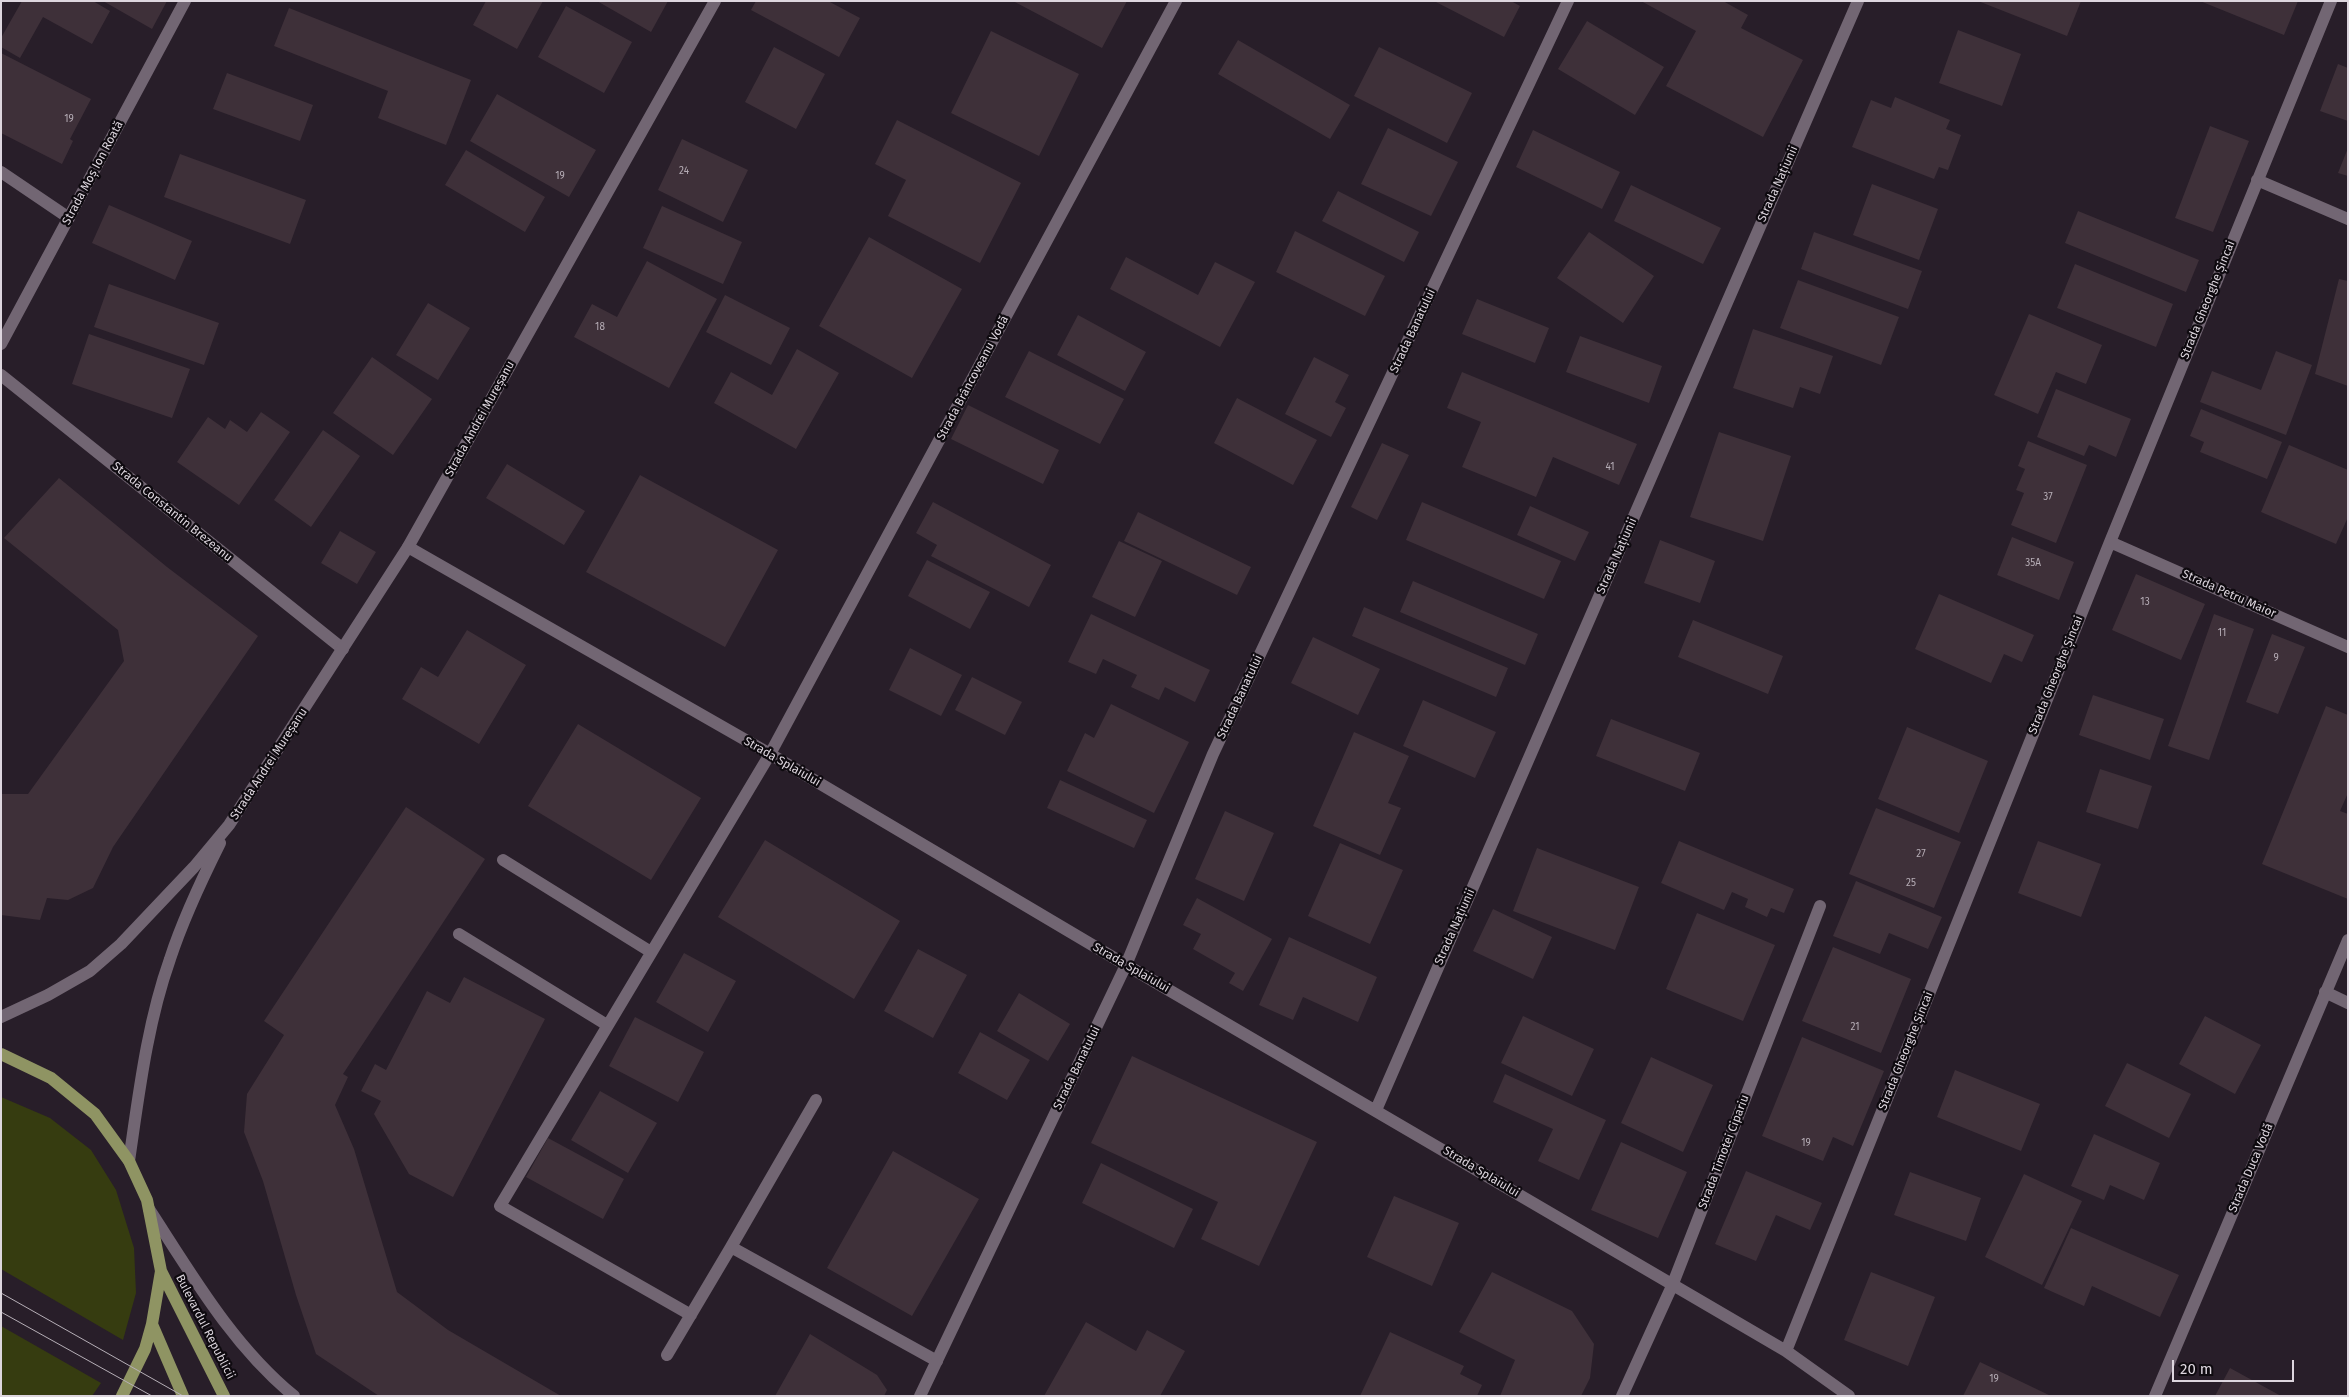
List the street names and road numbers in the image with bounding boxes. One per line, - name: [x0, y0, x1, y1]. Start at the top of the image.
- street label: Strada Moș Ion Roată: [59, 119, 127, 227]
- street label: Strada Națiunii: [1755, 144, 1801, 224]
- street label: Strada Gheorghe Șincai: [2178, 239, 2238, 361]
- street label: Strada Banatului: [1387, 287, 1439, 375]
- street label: Strada Brâncoveanu Vodă: [934, 313, 1012, 443]
- street label: Strada Andrei Mureșanu: [442, 359, 518, 479]
- street label: Strada Constantin Brezeanu: [109, 459, 235, 565]
- street label: Strada Națiunii: [1594, 516, 1640, 596]
- street label: Strada Petru Maior: [2180, 567, 2278, 621]
- street label: Strada Gheorghe Șincai: [2026, 614, 2086, 736]
- street label: Strada Banatului: [1214, 653, 1266, 741]
- street label: Strada Andrei Mureșanu: [228, 706, 310, 822]
- street label: Strada Splaiului: [741, 734, 823, 790]
- street label: Strada Națiunii: [1432, 887, 1478, 967]
- street label: Strada Splaiului: [1090, 940, 1172, 996]
- street label: Strada Gheorghe Șincai: [1876, 990, 1936, 1112]
- street label: Strada Banatului: [1051, 1024, 1103, 1112]
- street label: Strada Timotei Cipariu: [1696, 1093, 1752, 1211]
- street label: Strada Duca Vodă: [2226, 1121, 2276, 1215]
- street label: Strada Splaiului: [1440, 1144, 1522, 1200]
- street label: Bulevardul Republicii: [172, 1272, 238, 1382]

